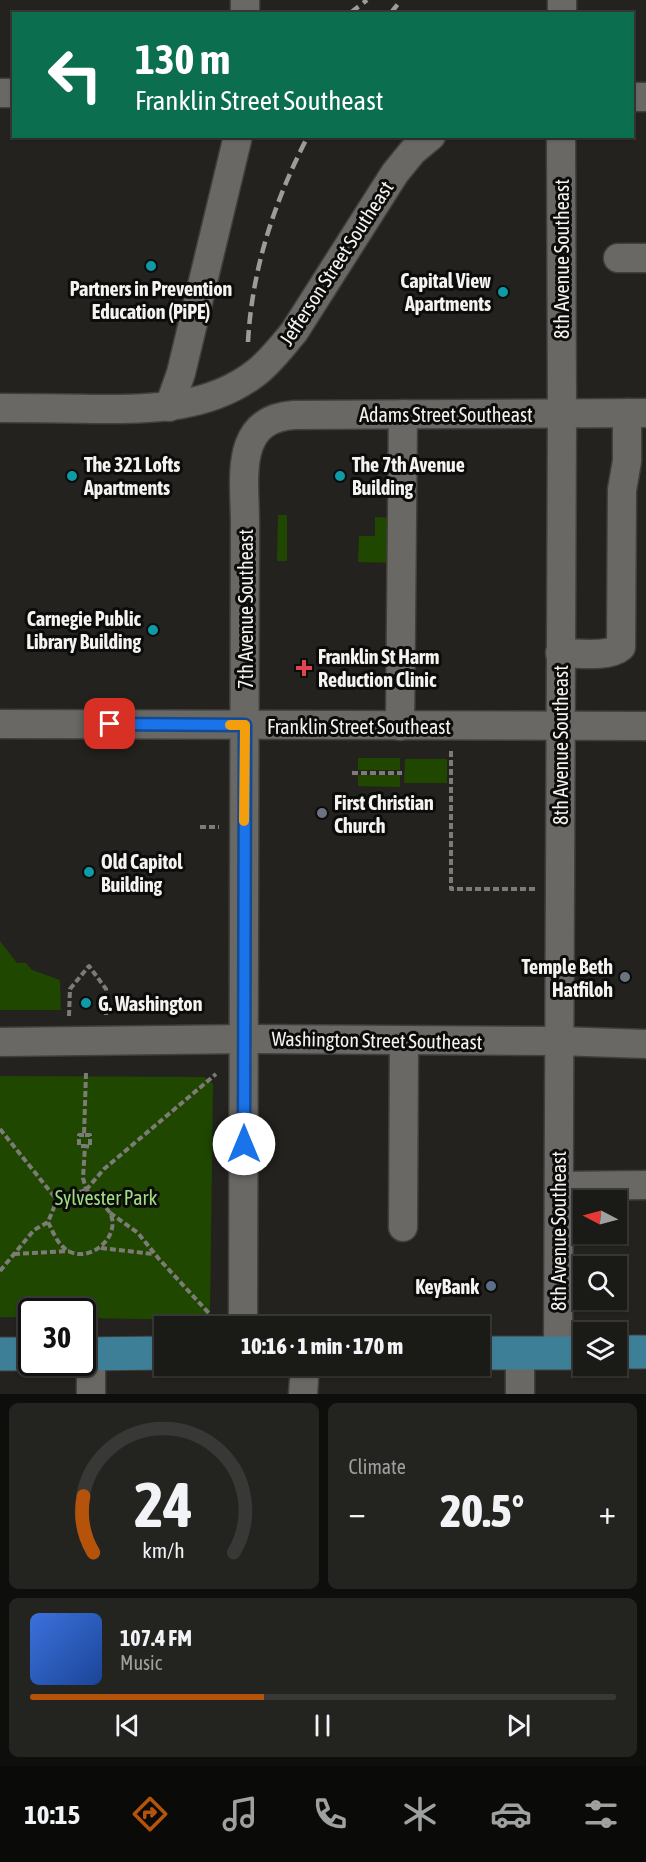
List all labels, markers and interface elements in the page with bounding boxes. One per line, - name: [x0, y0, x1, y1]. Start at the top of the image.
- text: 130 m: [135, 35, 230, 83]
- icon: left: [36, 36, 114, 114]
- text: Franklin Street Southeast: [135, 85, 383, 116]
- street label: Jefferson Street Southeast: [274, 176, 398, 349]
- street label: 8th Avenue Southeast: [550, 179, 573, 339]
- marker: Partners in Prevention Education (PiPE): [144, 259, 158, 273]
- place label: Capital View Apartments: [400, 269, 491, 315]
- place label: Partners in Prevention Education (PiPE): [70, 277, 232, 323]
- marker: Capital View Apartments: [496, 285, 510, 299]
- street label: Adams Street Southeast: [359, 403, 533, 426]
- place label: The 321 Lofts Apartments: [83, 453, 180, 499]
- place label: The 7th Avenue Building: [352, 453, 465, 499]
- marker: The 321 Lofts Apartments: [65, 469, 79, 483]
- marker: The 7th Avenue Building: [333, 469, 347, 483]
- street label: 7th Avenue Southeast: [234, 529, 257, 689]
- place label: Carnegie Public Library Building: [26, 607, 142, 653]
- marker: Carnegie Public Library Building: [146, 623, 160, 637]
- place label: Franklin St Harm Reduction Clinic: [318, 645, 439, 691]
- marker: Franklin St Harm Reduction Clinic: [295, 659, 313, 677]
- street label: 8th Avenue Southeast: [549, 665, 572, 825]
- pin: [84, 698, 135, 749]
- icon: arrive: [93, 707, 126, 740]
- street label: Franklin Street Southeast: [267, 715, 451, 738]
- place label: First Christian Church: [334, 791, 434, 837]
- marker: First Christian Church: [315, 806, 329, 820]
- place label: Old Capitol Building: [101, 850, 183, 896]
- marker: Old Capitol Building: [82, 865, 96, 879]
- place label: Temple Beth Hatfiloh: [522, 955, 613, 1001]
- marker: Temple Beth Hatfiloh: [618, 970, 632, 984]
- place label: G. Washington: [98, 992, 202, 1015]
- marker: G. Washington: [79, 996, 93, 1010]
- street label: Washington Street Southeast: [271, 1027, 483, 1053]
- position arrow: [212, 1112, 276, 1176]
- street label: 8th Avenue Southeast: [547, 1151, 570, 1311]
- park label: Sylvester Park: [55, 1186, 157, 1209]
- north arrow: [573, 1190, 627, 1244]
- map controls: [573, 1190, 627, 1376]
- button: search: [573, 1256, 627, 1310]
- place label: KeyBank: [415, 1275, 479, 1298]
- marker: KeyBank: [484, 1279, 498, 1293]
- speed limit sign: 30: [18, 1298, 96, 1376]
- button: layers: [573, 1322, 627, 1376]
- text: 10:16 · 1 min · 170 m: [241, 1333, 403, 1359]
- text: Climate: [349, 1455, 406, 1478]
- text: 24: [134, 1469, 193, 1540]
- text: 20.5°: [440, 1485, 524, 1537]
- text: −: [349, 1493, 366, 1531]
- text: +: [599, 1493, 616, 1531]
- text: km/h: [142, 1538, 185, 1563]
- text: 107.4 FM: [120, 1625, 192, 1651]
- text: Music: [120, 1651, 162, 1674]
- icon: previous: [111, 1709, 144, 1742]
- icon: pause: [306, 1709, 339, 1742]
- icon: next: [502, 1709, 535, 1742]
- icon: directions: [129, 1793, 171, 1835]
- icon: music: [219, 1793, 261, 1835]
- icon: phone: [309, 1793, 351, 1835]
- icon: climate: [399, 1793, 441, 1835]
- icon: car: [490, 1793, 532, 1835]
- icon: filters: [580, 1793, 622, 1835]
- text: 10:15: [24, 1799, 80, 1830]

